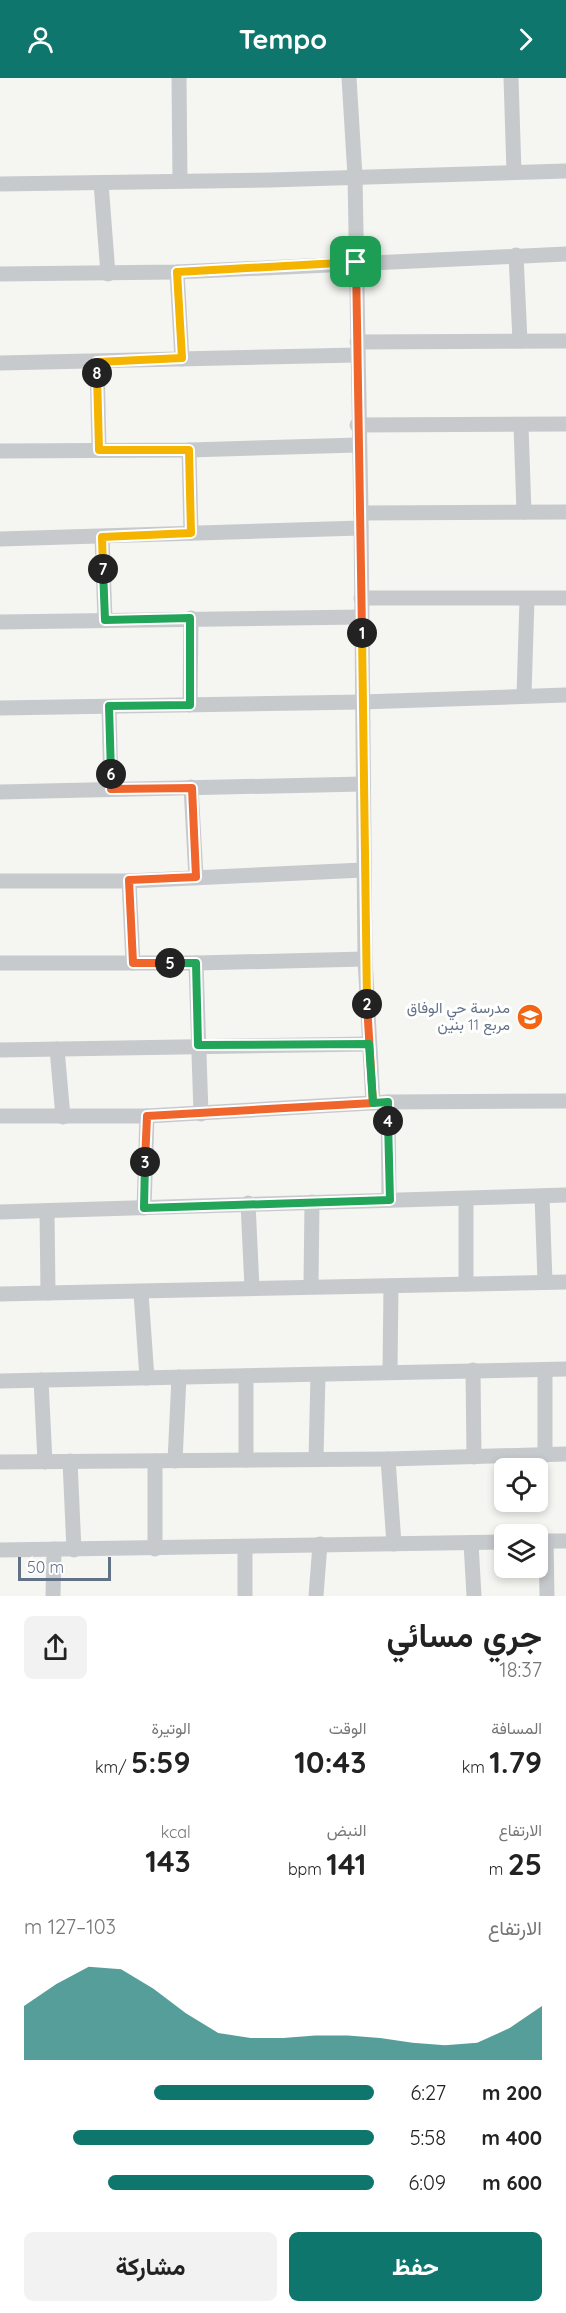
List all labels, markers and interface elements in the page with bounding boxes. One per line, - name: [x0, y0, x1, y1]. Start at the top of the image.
- text: Tempo: [239, 22, 327, 56]
- icon: person: [24, 23, 57, 56]
- icon: forward: [509, 23, 542, 56]
- pin: [330, 236, 381, 287]
- icon: arrive: [339, 245, 372, 278]
- pin: 8: [82, 358, 112, 388]
- text: 8: [93, 363, 101, 383]
- pin: 7: [88, 554, 118, 584]
- text: 7: [99, 559, 107, 579]
- pin: 1: [347, 618, 377, 648]
- text: 1: [359, 623, 365, 643]
- pin: 6: [96, 759, 126, 789]
- text: 6: [107, 764, 115, 784]
- pin: 5: [155, 948, 185, 978]
- text: 5: [165, 953, 175, 973]
- pin: 2: [352, 989, 382, 1019]
- text: 2: [362, 994, 372, 1014]
- place label: مدرسة حي الوفاق مربع 11 بنين: [407, 998, 510, 1036]
- school or university icon: مدرسة حي الوفاق مربع 11 بنين: [515, 1002, 545, 1032]
- pin: 4: [373, 1106, 403, 1136]
- text: 4: [383, 1111, 393, 1131]
- pin: 3: [130, 1147, 160, 1177]
- text: 3: [141, 1152, 149, 1172]
- map controls: [494, 1458, 548, 1578]
- button: locate: [494, 1458, 548, 1512]
- button: layers: [494, 1524, 548, 1578]
- scale bar: [18, 1554, 111, 1582]
- text: 50 m: [27, 1557, 64, 1577]
- text: جري مسائي: [386, 1614, 542, 1655]
- button: share: [24, 1616, 87, 1679]
- text: 18:37: [499, 1657, 542, 1682]
- text: الوتيرة: [152, 1718, 191, 1738]
- text: الوقت: [329, 1718, 366, 1738]
- text: المسافة: [491, 1718, 542, 1738]
- text: 5:59: [131, 1743, 191, 1781]
- text: 10:43: [294, 1743, 366, 1781]
- text: 1.79: [489, 1743, 542, 1781]
- text: /km: [95, 1757, 131, 1777]
- text: km: [462, 1757, 489, 1777]
- text: النبض: [327, 1820, 366, 1840]
- text: الارتفاع: [499, 1820, 542, 1840]
- text: kcal: [161, 1822, 191, 1842]
- text: 143: [145, 1842, 191, 1880]
- text: 141: [326, 1845, 366, 1883]
- text: 25: [508, 1845, 542, 1883]
- text: bpm: [288, 1859, 326, 1879]
- text: m: [489, 1859, 508, 1879]
- text: 103–127 m: [24, 1914, 116, 1939]
- text: الارتفاع: [488, 1915, 542, 1940]
- text: 6:27: [411, 2080, 446, 2105]
- text: 200 m: [482, 2080, 542, 2105]
- text: 5:58: [410, 2125, 446, 2150]
- text: 400 m: [482, 2125, 542, 2150]
- text: 6:09: [408, 2170, 446, 2195]
- text: 600 m: [482, 2170, 542, 2195]
- button: مشاركة: [24, 2232, 277, 2301]
- button: حفظ: [289, 2232, 542, 2301]

